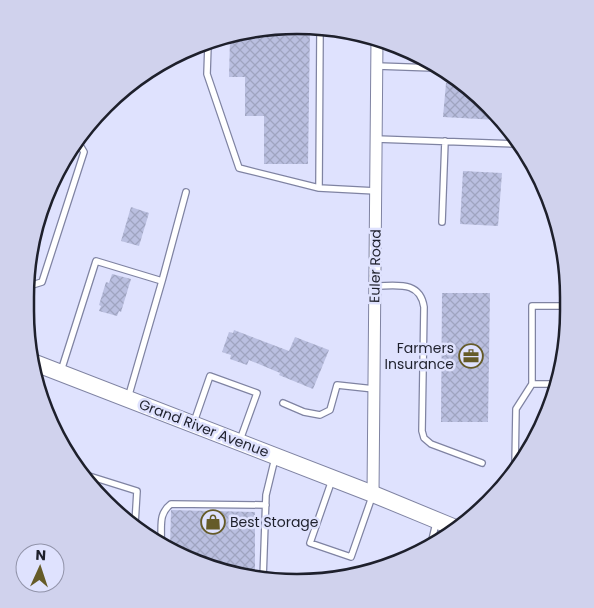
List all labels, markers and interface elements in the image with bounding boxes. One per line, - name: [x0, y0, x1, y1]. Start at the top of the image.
- street label: Euler Road: [364, 229, 386, 303]
- place label: Farmers Insurance: [385, 338, 454, 374]
- office icon: Farmers Insurance: [458, 343, 484, 369]
- street label: Grand River Avenue: [136, 394, 272, 462]
- shop icon: Best Storage: [200, 509, 226, 535]
- place label: Best Storage: [230, 512, 319, 532]
- north arrow: [15, 543, 65, 593]
- text: N: [35, 545, 46, 565]

